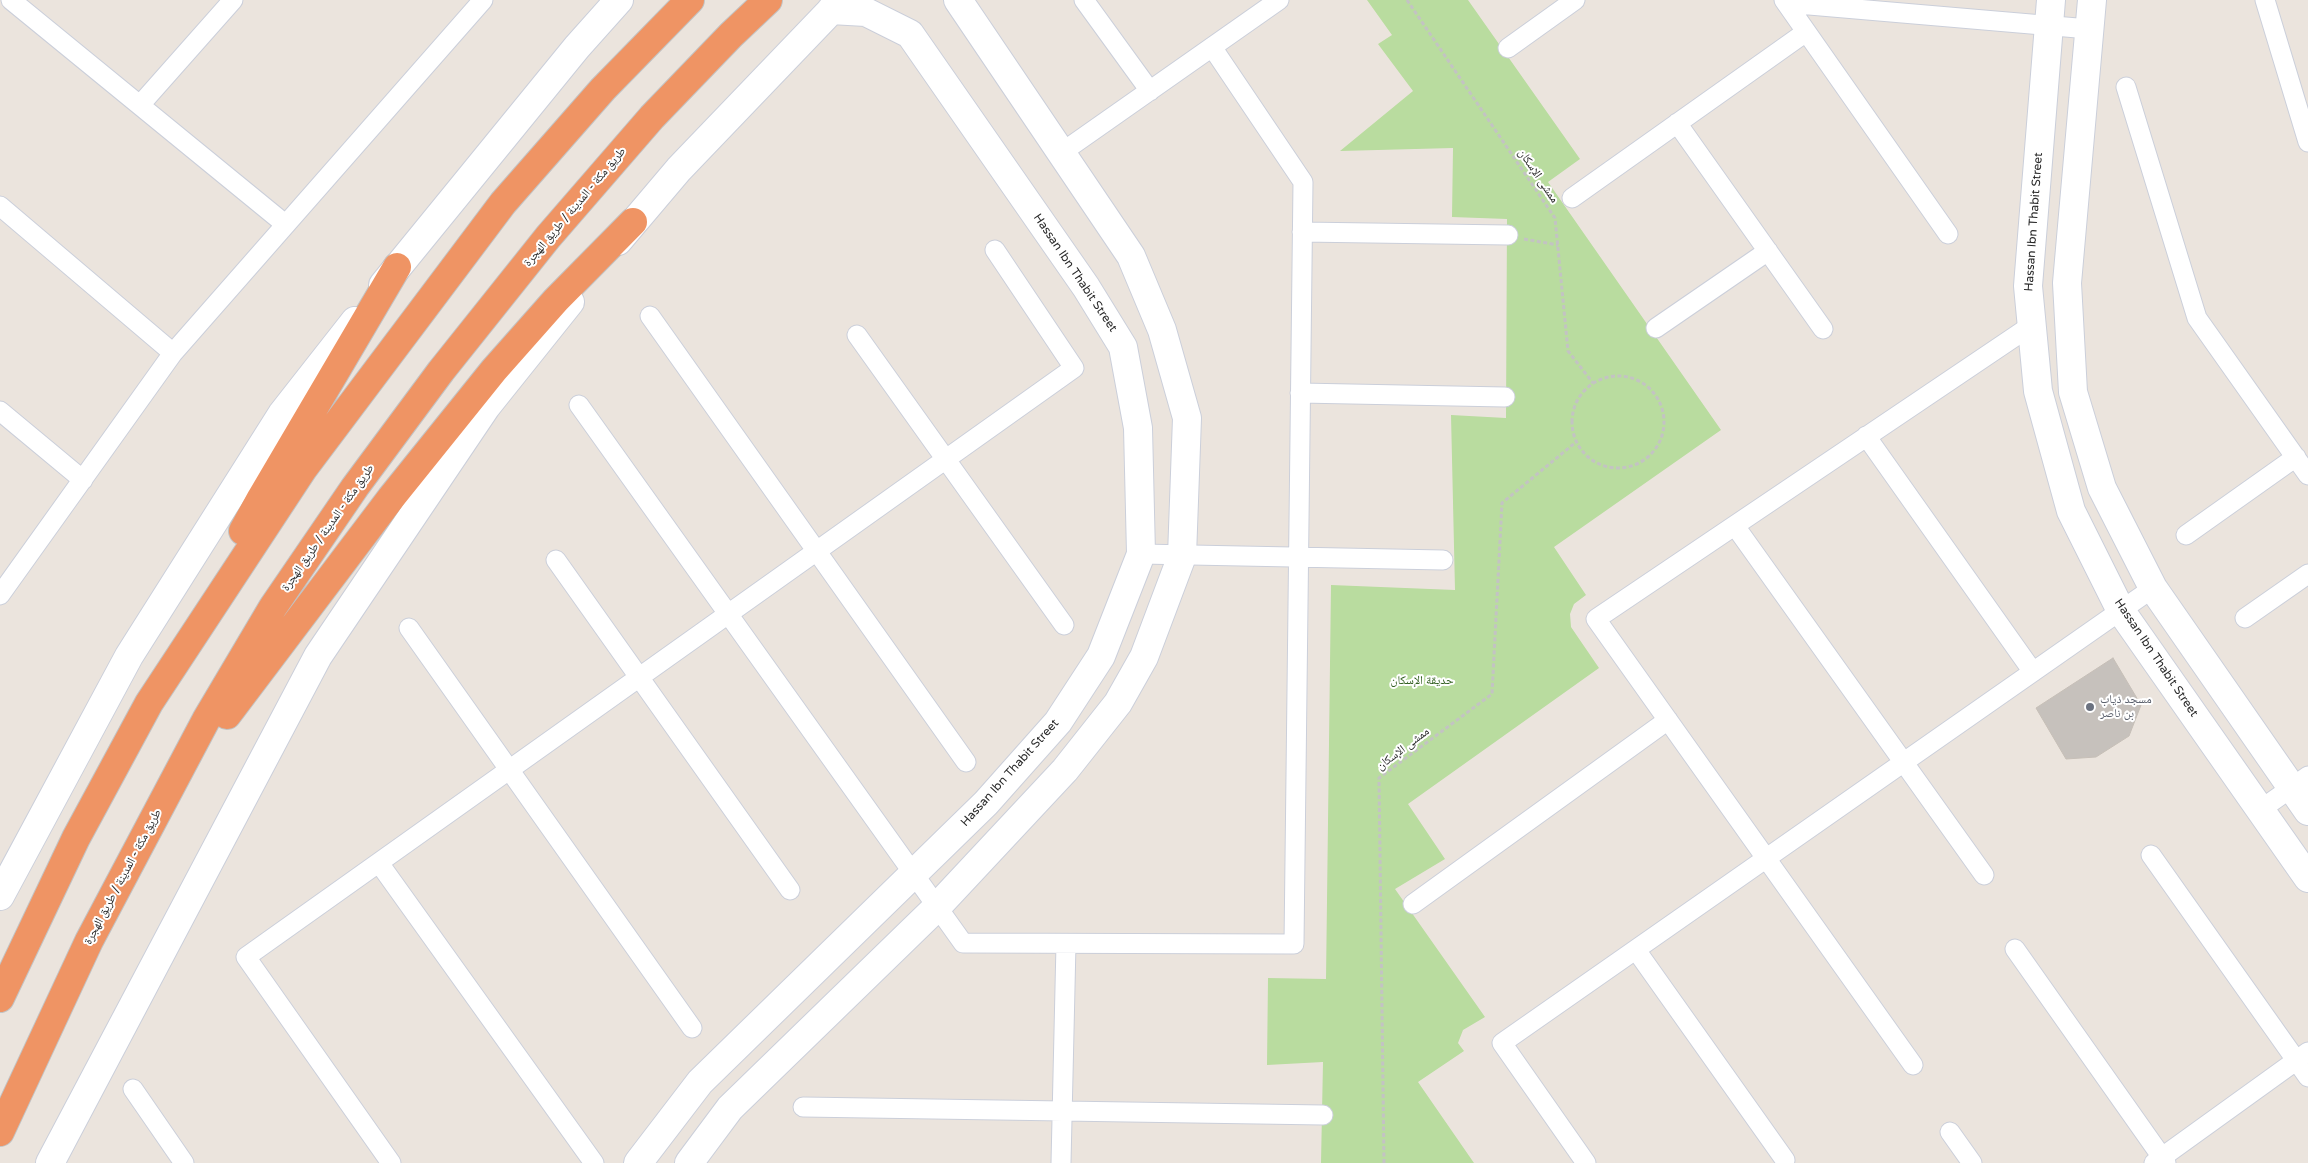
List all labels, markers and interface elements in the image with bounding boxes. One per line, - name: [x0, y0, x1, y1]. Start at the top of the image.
- street label: طريق مكة - المدينة / طريق الهجرة: [521, 144, 629, 270]
- street label: ممشى الإسكان: [1515, 146, 1561, 206]
- street label: Hassan Ibn Thabit Street: [2022, 152, 2046, 292]
- street label: Hassan Ibn Thabit Street: [1030, 211, 1120, 335]
- street label: طريق مكة - المدينة / طريق الهجرة: [279, 462, 377, 594]
- street label: Hassan Ibn Thabit Street: [2111, 596, 2201, 720]
- park label: حديقة الإسكان: [1390, 674, 1454, 688]
- place label: مسجد ذياب بن ناصر: [2100, 693, 2152, 721]
- marker: مسجد ذياب بن ناصر: [2084, 701, 2096, 713]
- street label: Hassan Ibn Thabit Street: [958, 716, 1062, 830]
- street label: ممشى الإسكان: [1374, 725, 1432, 773]
- street label: طريق مكة - المدينة / طريق الهجرة: [81, 807, 165, 947]

